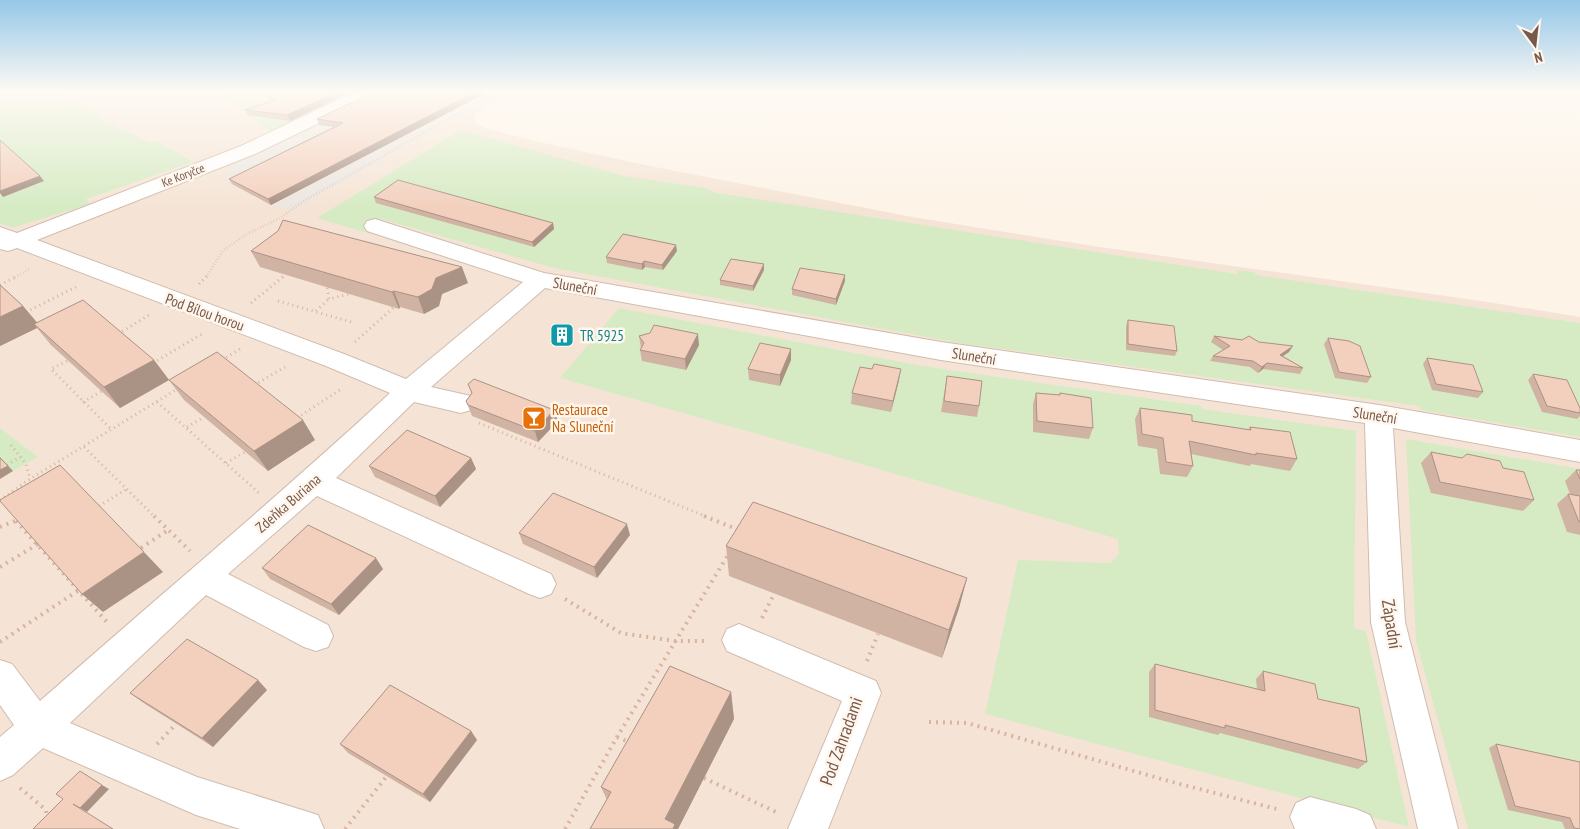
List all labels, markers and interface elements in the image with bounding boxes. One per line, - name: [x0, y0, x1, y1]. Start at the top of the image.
- north arrow: [1510, 20, 1560, 70]
- text: N: [1532, 48, 1544, 67]
- street label: Ke Koryčce: [160, 160, 206, 190]
- street label: Sluneční: [552, 273, 599, 299]
- street label: Pod Bílou horou: [163, 289, 247, 335]
- building icon: TR 5925: [549, 322, 575, 348]
- place label: TR 5925: [580, 326, 624, 345]
- street label: Sluneční: [951, 343, 998, 369]
- place label: Restaurace Na Sluneční: [552, 400, 614, 436]
- street label: Sluneční: [1352, 402, 1399, 428]
- bar icon: Restaurace Na Sluneční: [521, 405, 547, 431]
- street label: Zdeňka Buriana: [251, 469, 325, 537]
- street label: Západní: [1377, 598, 1407, 650]
- street label: Pod Zahradami: [814, 694, 868, 788]

